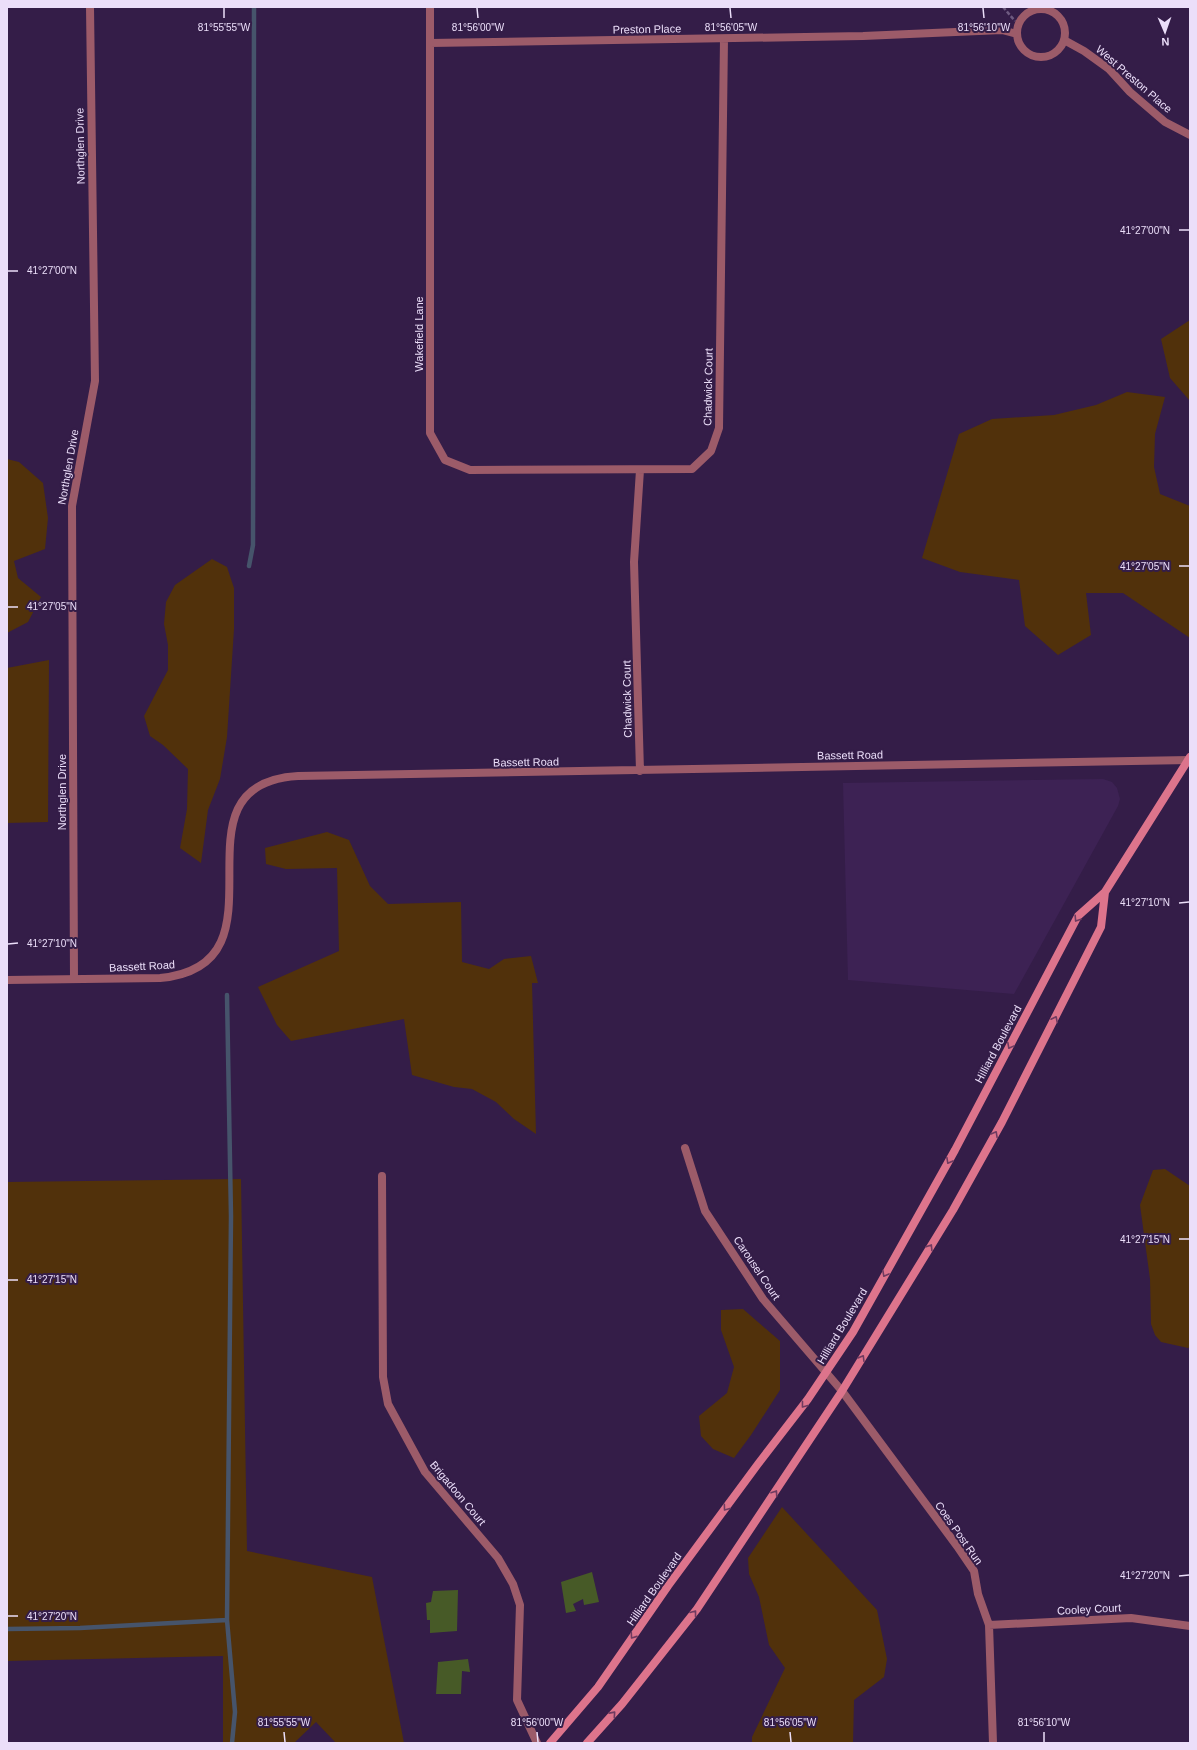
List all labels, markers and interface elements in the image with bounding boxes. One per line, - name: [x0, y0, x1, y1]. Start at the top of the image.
- north arrow: [1145, 12, 1185, 52]
- text: 81°55'55"W: [198, 22, 251, 33]
- text: 81°56'00"W: [452, 22, 505, 33]
- street label: Preston Place: [613, 22, 681, 36]
- text: 81°56'05"W: [705, 22, 758, 33]
- text: 81°56'10"W: [958, 22, 1011, 33]
- text: N: [1161, 36, 1170, 48]
- street label: West Preston Place: [1094, 43, 1174, 115]
- street label: Northglen Drive: [73, 108, 87, 184]
- text: 41°27'00"N: [1120, 225, 1170, 236]
- text: 41°27'00"N: [27, 265, 77, 276]
- street label: Wakefield Lane: [413, 296, 425, 372]
- street label: Chadwick Court: [701, 348, 715, 426]
- street label: Northglen Drive: [55, 428, 81, 506]
- text: 41°27'05"N: [1120, 561, 1170, 572]
- text: 41°27'05"N: [27, 601, 77, 612]
- street label: Chadwick Court: [620, 660, 634, 738]
- street label: Bassett Road: [817, 748, 883, 762]
- street label: Northglen Drive: [56, 754, 68, 830]
- street label: Bassett Road: [493, 755, 559, 769]
- text: 41°27'10"N: [1120, 897, 1170, 908]
- one-way arrow: [1074, 915, 1082, 922]
- text: 41°27'10"N: [27, 938, 77, 949]
- street label: Bassett Road: [109, 958, 175, 974]
- street label: Hilliard Boulevard: [972, 1003, 1024, 1085]
- one-way arrow: [1050, 1015, 1057, 1023]
- one-way arrow: [1007, 1042, 1014, 1049]
- one-way arrow: [991, 1131, 998, 1138]
- one-way arrow: [946, 1157, 953, 1164]
- street label: Carousel Court: [731, 1234, 783, 1302]
- text: 41°27'15"N: [1120, 1234, 1170, 1245]
- one-way arrow: [925, 1244, 933, 1251]
- one-way arrow: [883, 1270, 890, 1277]
- text: 41°27'15"N: [27, 1274, 77, 1285]
- street label: Hilliard Boulevard: [815, 1286, 869, 1366]
- one-way arrow: [857, 1355, 865, 1362]
- one-way arrow: [802, 1400, 809, 1407]
- street label: Brigadoon Court: [428, 1458, 488, 1528]
- one-way arrow: [770, 1490, 777, 1497]
- street label: Coes Post Run: [933, 1499, 985, 1567]
- one-way arrow: [723, 1504, 730, 1511]
- street label: Hilliard Boulevard: [624, 1550, 684, 1628]
- text: 41°27'20"N: [1120, 1570, 1170, 1581]
- street label: Cooley Court: [1057, 1601, 1121, 1617]
- one-way arrow: [690, 1610, 697, 1617]
- text: 41°27'20"N: [27, 1611, 77, 1622]
- one-way arrow: [631, 1632, 638, 1639]
- one-way arrow: [608, 1711, 616, 1719]
- text: 81°55'55"W: [258, 1717, 311, 1728]
- text: 81°56'00"W: [511, 1717, 564, 1728]
- text: 81°56'05"W: [764, 1717, 817, 1728]
- text: 81°56'10"W: [1018, 1717, 1071, 1728]

